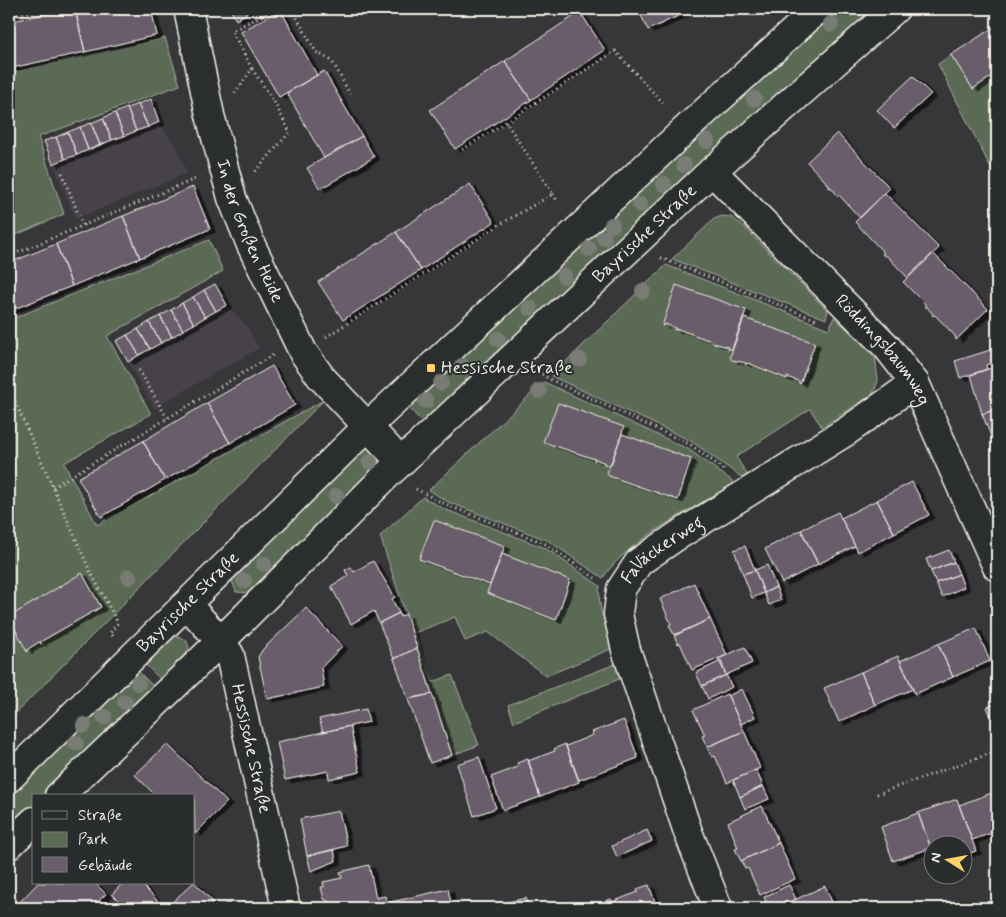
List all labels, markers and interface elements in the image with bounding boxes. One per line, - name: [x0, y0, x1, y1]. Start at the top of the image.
- street label: In der Großen Heide: [210, 157, 289, 307]
- street label: Bayrische Straße: [587, 179, 702, 289]
- street label: Röddingsbaumweg: [829, 289, 936, 410]
- place label: Hessische Straße: [441, 356, 573, 380]
- marker: Hessische Straße: [425, 362, 437, 374]
- street label: Falläckerweg: [616, 511, 709, 589]
- street label: Bayrische Straße: [132, 546, 245, 658]
- street label: Hessische Straße: [225, 682, 277, 816]
- legend: [32, 794, 195, 884]
- text: Straße: [78, 806, 122, 826]
- text: Park: [78, 830, 108, 850]
- north arrow: [924, 834, 974, 884]
- text: N: [926, 851, 946, 864]
- text: Gebäude: [78, 856, 132, 876]

